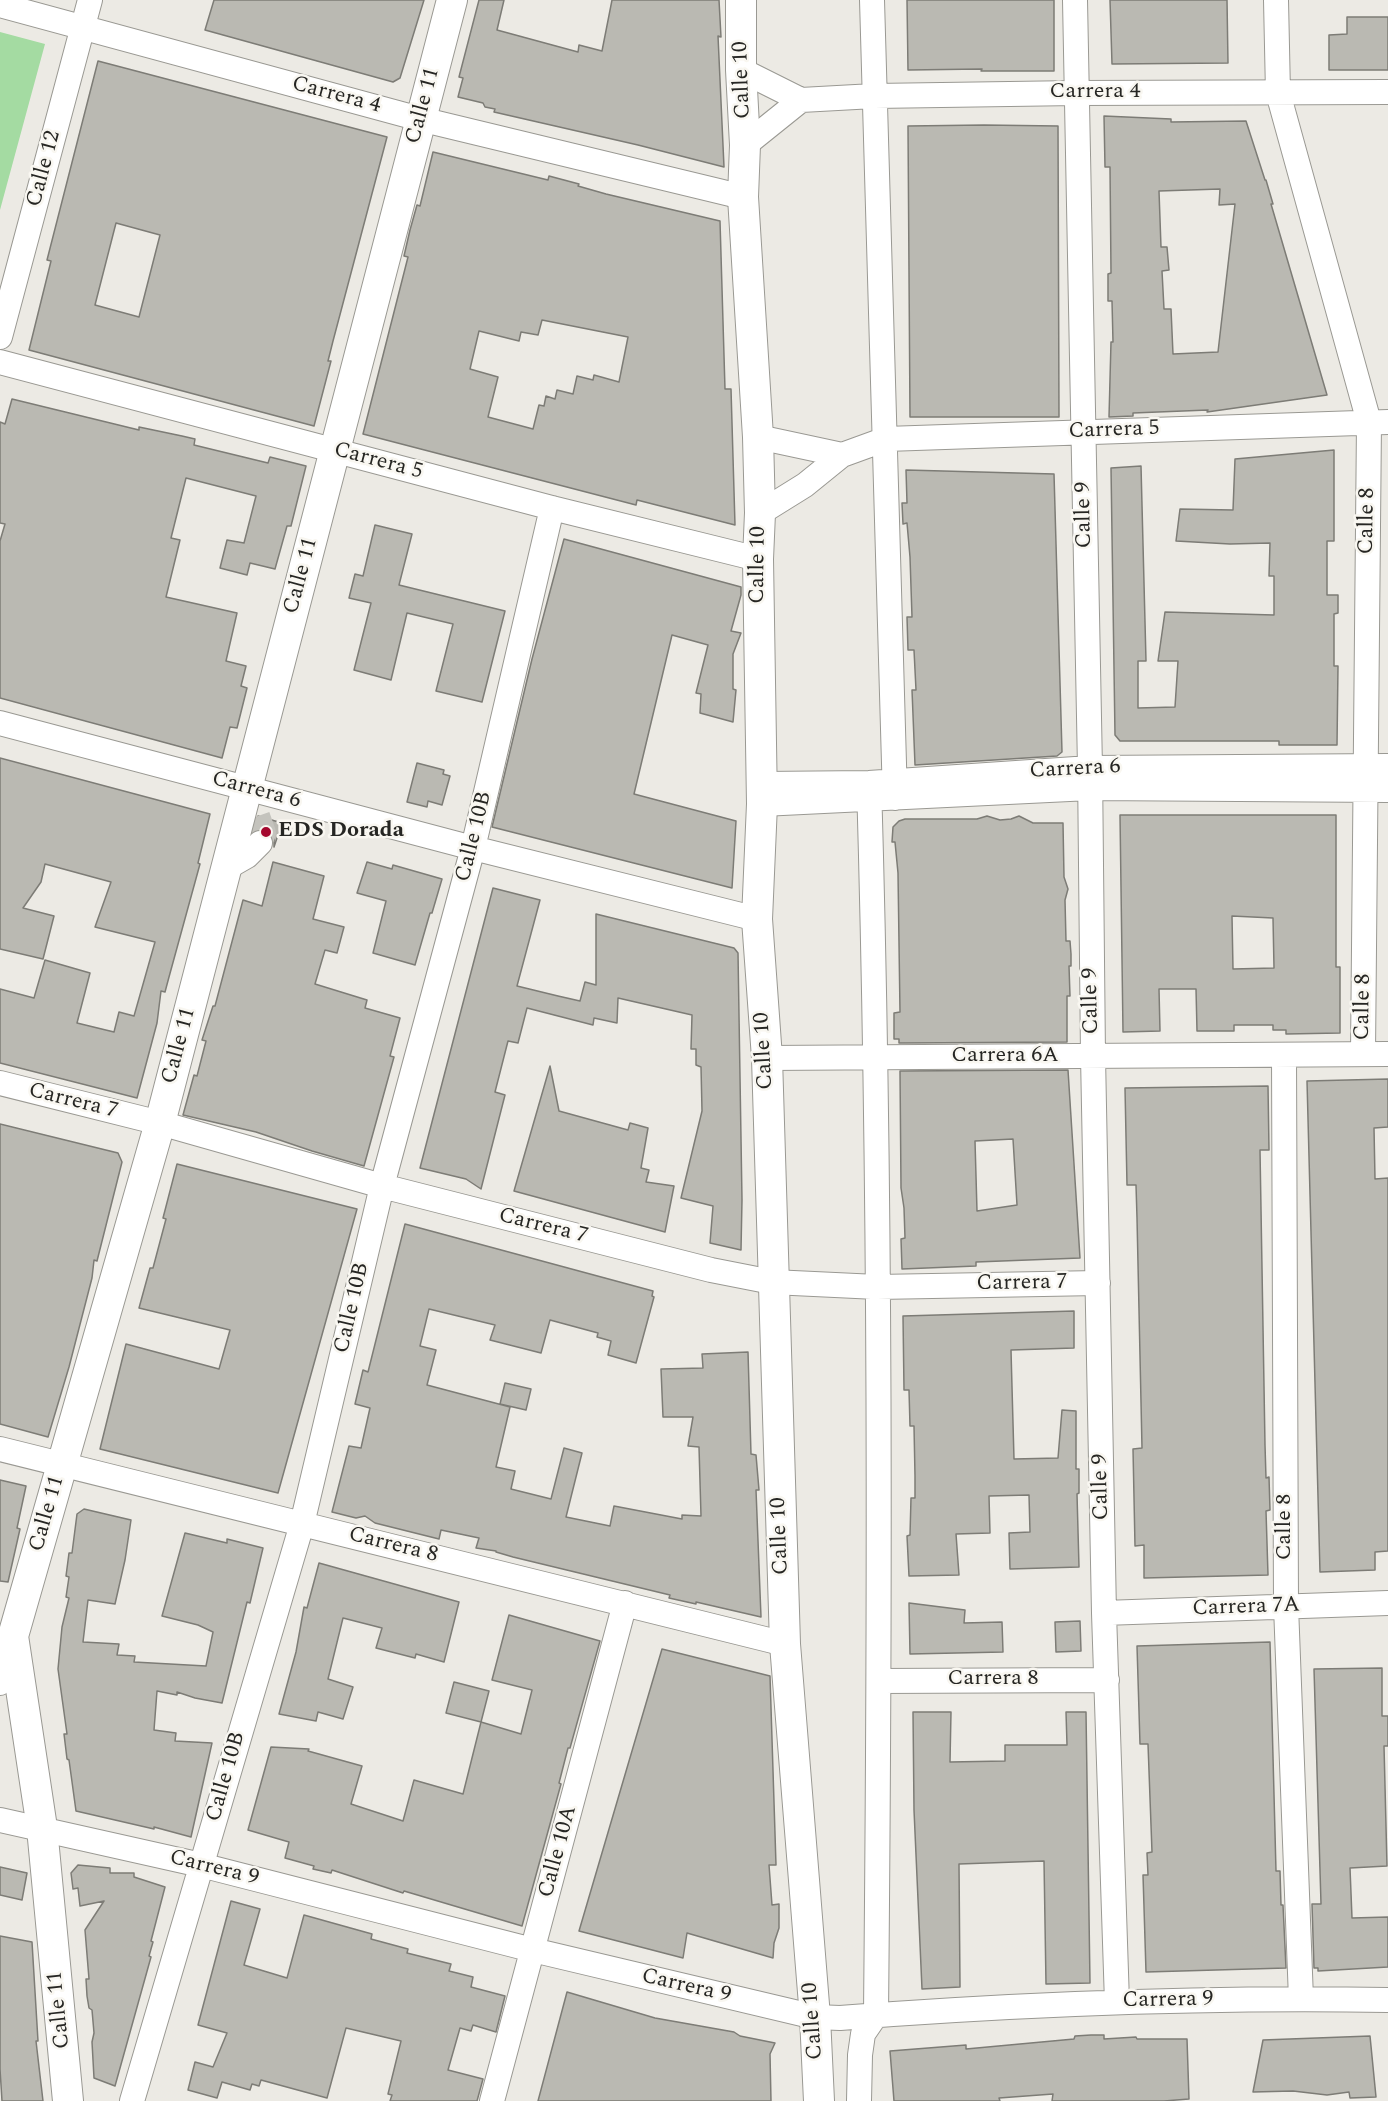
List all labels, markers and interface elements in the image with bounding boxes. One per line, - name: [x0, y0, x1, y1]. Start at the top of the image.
- street label: Calle 10: [728, 41, 758, 119]
- street label: Calle 11: [401, 65, 447, 147]
- street label: Carrera 4: [289, 71, 383, 121]
- street label: Carrera 4: [1049, 80, 1141, 106]
- street label: Calle 12: [22, 128, 68, 210]
- street label: Carrera 5: [1068, 416, 1160, 446]
- street label: Carrera 5: [331, 437, 425, 487]
- street label: Calle 9: [1071, 481, 1099, 549]
- street label: Calle 8: [1354, 487, 1382, 555]
- street label: Calle 10: [745, 526, 773, 604]
- street label: Calle 11: [279, 535, 325, 617]
- street label: Carrera 6: [1029, 754, 1121, 786]
- street label: Carrera 6: [209, 766, 303, 816]
- street label: Calle 10B: [451, 789, 499, 885]
- place label: EDS Dorada: [278, 819, 404, 845]
- marker: EDS Dorada: [259, 825, 273, 839]
- street label: Calle 9: [1078, 967, 1106, 1035]
- street label: Calle 8: [1350, 973, 1378, 1041]
- street label: Calle 11: [157, 1005, 203, 1087]
- street label: Calle 10: [750, 1012, 780, 1090]
- street label: Carrera 6A: [951, 1044, 1059, 1070]
- street label: Carrera 7: [26, 1078, 120, 1126]
- street label: Carrera 7: [496, 1203, 590, 1251]
- street label: Calle 10B: [330, 1260, 376, 1356]
- street label: Carrera 7: [976, 1270, 1068, 1298]
- street label: Calle 9: [1088, 1453, 1116, 1521]
- street label: Calle 11: [25, 1473, 71, 1555]
- street label: Calle 8: [1273, 1494, 1299, 1560]
- street label: Calle 10: [766, 1497, 796, 1575]
- street label: Carrera 8: [346, 1522, 440, 1570]
- street label: Carrera 7A: [1192, 1593, 1300, 1623]
- street label: Carrera 8: [947, 1667, 1039, 1693]
- street label: Calle 10B: [202, 1729, 252, 1825]
- street label: Calle 10A: [534, 1803, 584, 1901]
- street label: Carrera 9: [167, 1845, 261, 1893]
- street label: Carrera 9: [639, 1964, 733, 2010]
- street label: Calle 11: [43, 1970, 77, 2050]
- street label: Calle 10: [798, 1981, 830, 2061]
- street label: Carrera 9: [1122, 1987, 1214, 2015]

